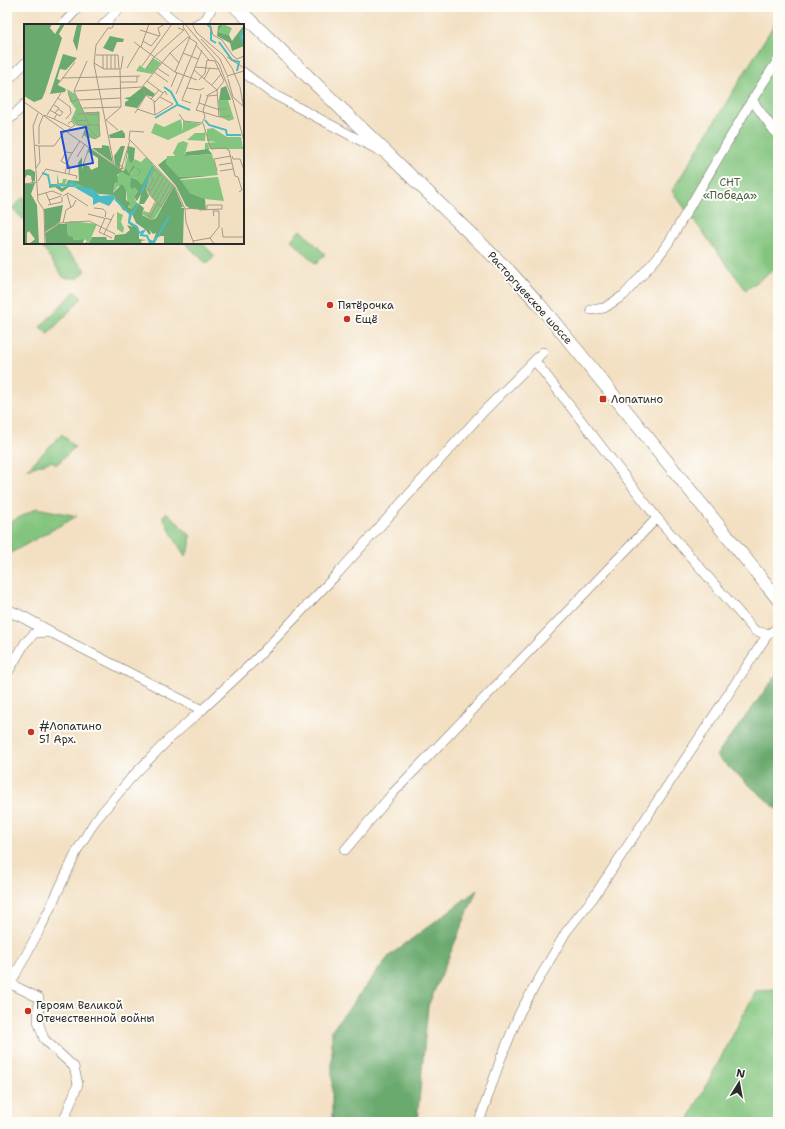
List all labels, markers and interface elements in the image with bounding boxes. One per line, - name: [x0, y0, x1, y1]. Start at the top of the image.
- inset map: [24, 24, 244, 244]
- park label: СНТ «Победа»: [703, 175, 757, 203]
- street label: Расторгуевское шоссе: [484, 248, 576, 348]
- place label: Пятёрочка: [338, 298, 394, 313]
- marker: Пятёрочка: [325, 300, 335, 310]
- place label: Ещё: [355, 312, 378, 327]
- marker: Ещё: [342, 314, 352, 324]
- place label: Лопатино: [611, 392, 663, 407]
- marker: Лопатино: [598, 394, 608, 404]
- place label: #Лопатино 51 Арх.: [39, 719, 102, 747]
- marker: #Лопатино 51 Арх.: [26, 727, 36, 737]
- place label: Героям Великой Отечественной войны: [36, 998, 155, 1026]
- marker: Героям Великой Отечественной войны: [23, 1006, 33, 1016]
- north arrow: [719, 1063, 759, 1103]
- text: N: [735, 1065, 747, 1082]

